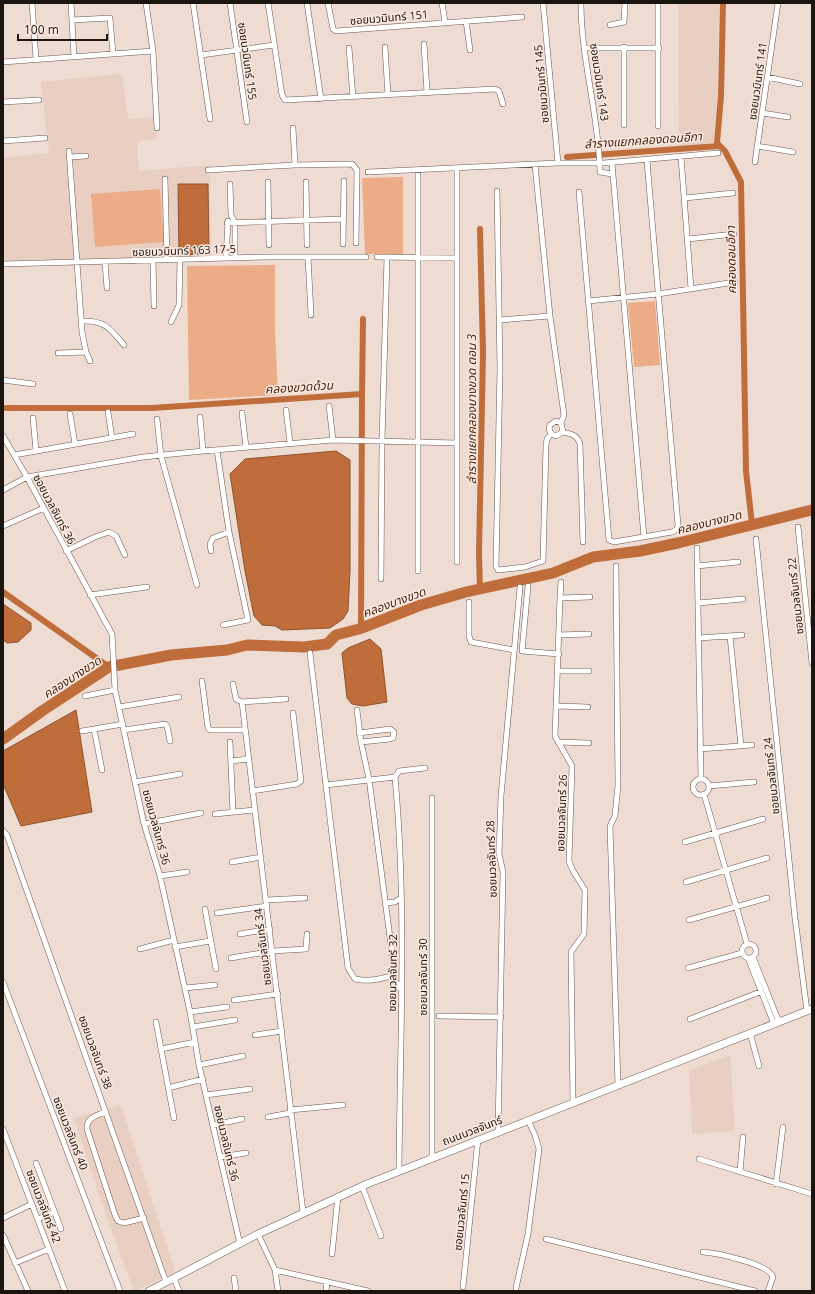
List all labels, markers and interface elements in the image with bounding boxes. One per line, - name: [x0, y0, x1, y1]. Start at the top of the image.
- street label: ซอยนวมินทร์ 151: [349, 6, 429, 28]
- scale bar: [18, 16, 107, 42]
- text: 100 m: [24, 21, 59, 38]
- street label: ซอยนวมินทร์ 155: [235, 21, 261, 101]
- street label: ซอยนวมินทร์ 141: [744, 41, 770, 121]
- street label: ซอยนวมินทร์ 143: [587, 42, 613, 122]
- street label: ซอยนวมินทร์ 145: [530, 44, 552, 124]
- water label: ลำรางแยกคลองดอนอีกา: [584, 127, 703, 153]
- water label: คลองดอนอีกา: [722, 225, 740, 294]
- street label: ซอยนวมินทร์ 163 17-5: [132, 241, 236, 259]
- water label: ลำรางแยกคลองบางขวด ตอน 3: [463, 333, 480, 484]
- water label: คลองขวดด้วน: [264, 376, 334, 398]
- street label: ซอยนวลจันทร์ 36: [30, 471, 80, 547]
- water label: คลองบางขวด: [675, 506, 744, 538]
- street label: ซอยนวลจันทร์ 22: [783, 557, 807, 635]
- water label: คลองบางขวด: [360, 583, 428, 621]
- water label: คลองบางขวด: [40, 652, 105, 702]
- street label: ซอยนวลจันทร์ 24: [759, 736, 783, 815]
- street label: ซอยนวลจันทร์ 26: [552, 774, 570, 852]
- street label: ซอยนวลจันทร์ 36: [140, 788, 174, 866]
- street label: ซอยนวลจันทร์ 28: [482, 820, 500, 898]
- street label: ซอยนวลจันทร์ 34: [250, 907, 274, 986]
- street label: ซอยนวลจันทร์ 32: [384, 934, 400, 1012]
- street label: ซอยนวลจันทร์ 30: [415, 938, 430, 1016]
- street label: ซอยนวลจันทร์ 38: [76, 1013, 116, 1091]
- street label: ซอยนวลจันทร์ 40: [50, 1094, 92, 1172]
- street label: ซอยนวลจันทร์ 36: [211, 1104, 243, 1182]
- street label: ถนนนวลจันทร์: [440, 1111, 505, 1148]
- street label: ซอยนวลจันทร์ 42: [23, 1167, 65, 1245]
- street label: ซอยนวลจันทร์ 15: [449, 1173, 473, 1251]

